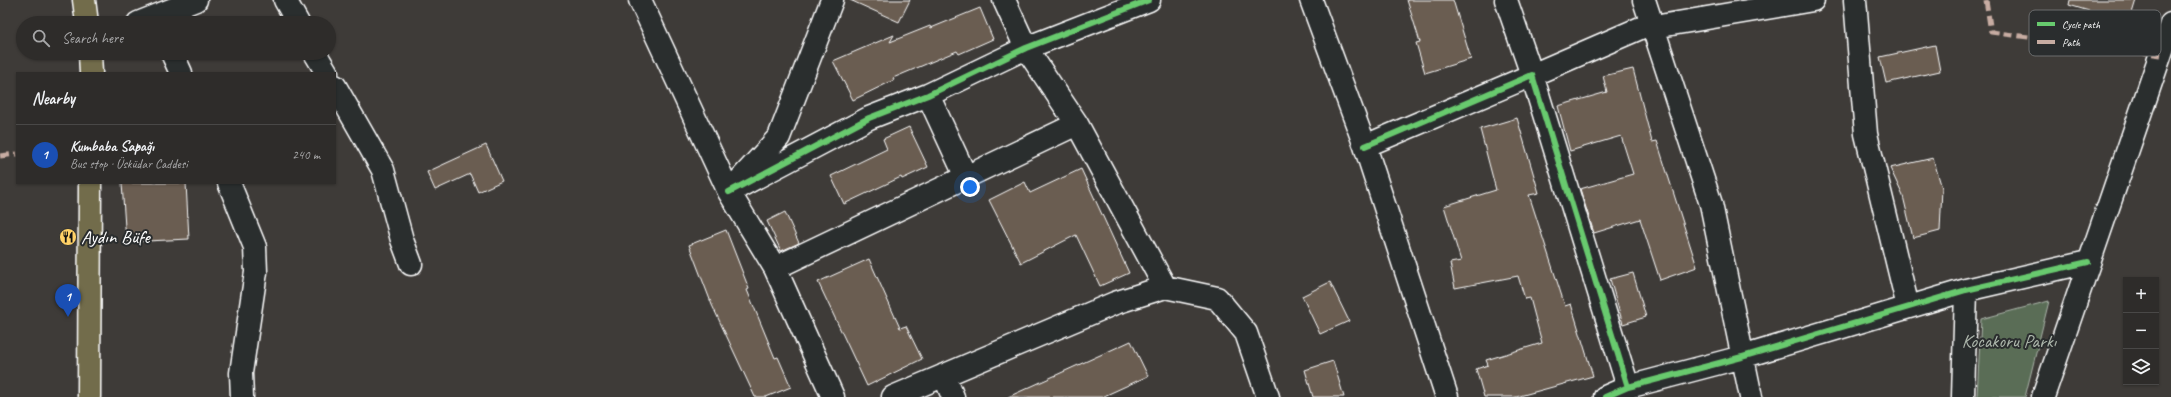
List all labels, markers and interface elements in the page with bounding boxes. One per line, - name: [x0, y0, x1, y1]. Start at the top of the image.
- legend: [2029, 10, 2161, 56]
- search box: [16, 16, 336, 60]
- text: Cycle path: [2062, 17, 2101, 31]
- icon: search: [30, 27, 52, 49]
- text: Search here: [62, 29, 123, 48]
- text: Path: [2062, 35, 2081, 49]
- text: Nearby: [32, 88, 75, 109]
- text: Kumbaba Sapağı: [70, 137, 154, 156]
- text: 1: [42, 147, 48, 163]
- text: 240 m: [292, 147, 320, 163]
- text: Bus stop · Üsküdar Caddesi: [70, 156, 188, 172]
- your location: [960, 177, 980, 197]
- place label: Aydın Büfe: [81, 225, 151, 249]
- restaurant icon: Aydın Büfe: [58, 227, 78, 247]
- map controls: [2123, 277, 2159, 385]
- button: +: [2123, 277, 2159, 313]
- pin: 1: [55, 284, 81, 317]
- button: −: [2123, 313, 2159, 349]
- park label: Kocakoru Parkı: [1962, 329, 2058, 353]
- button: layers: [2123, 349, 2159, 385]

